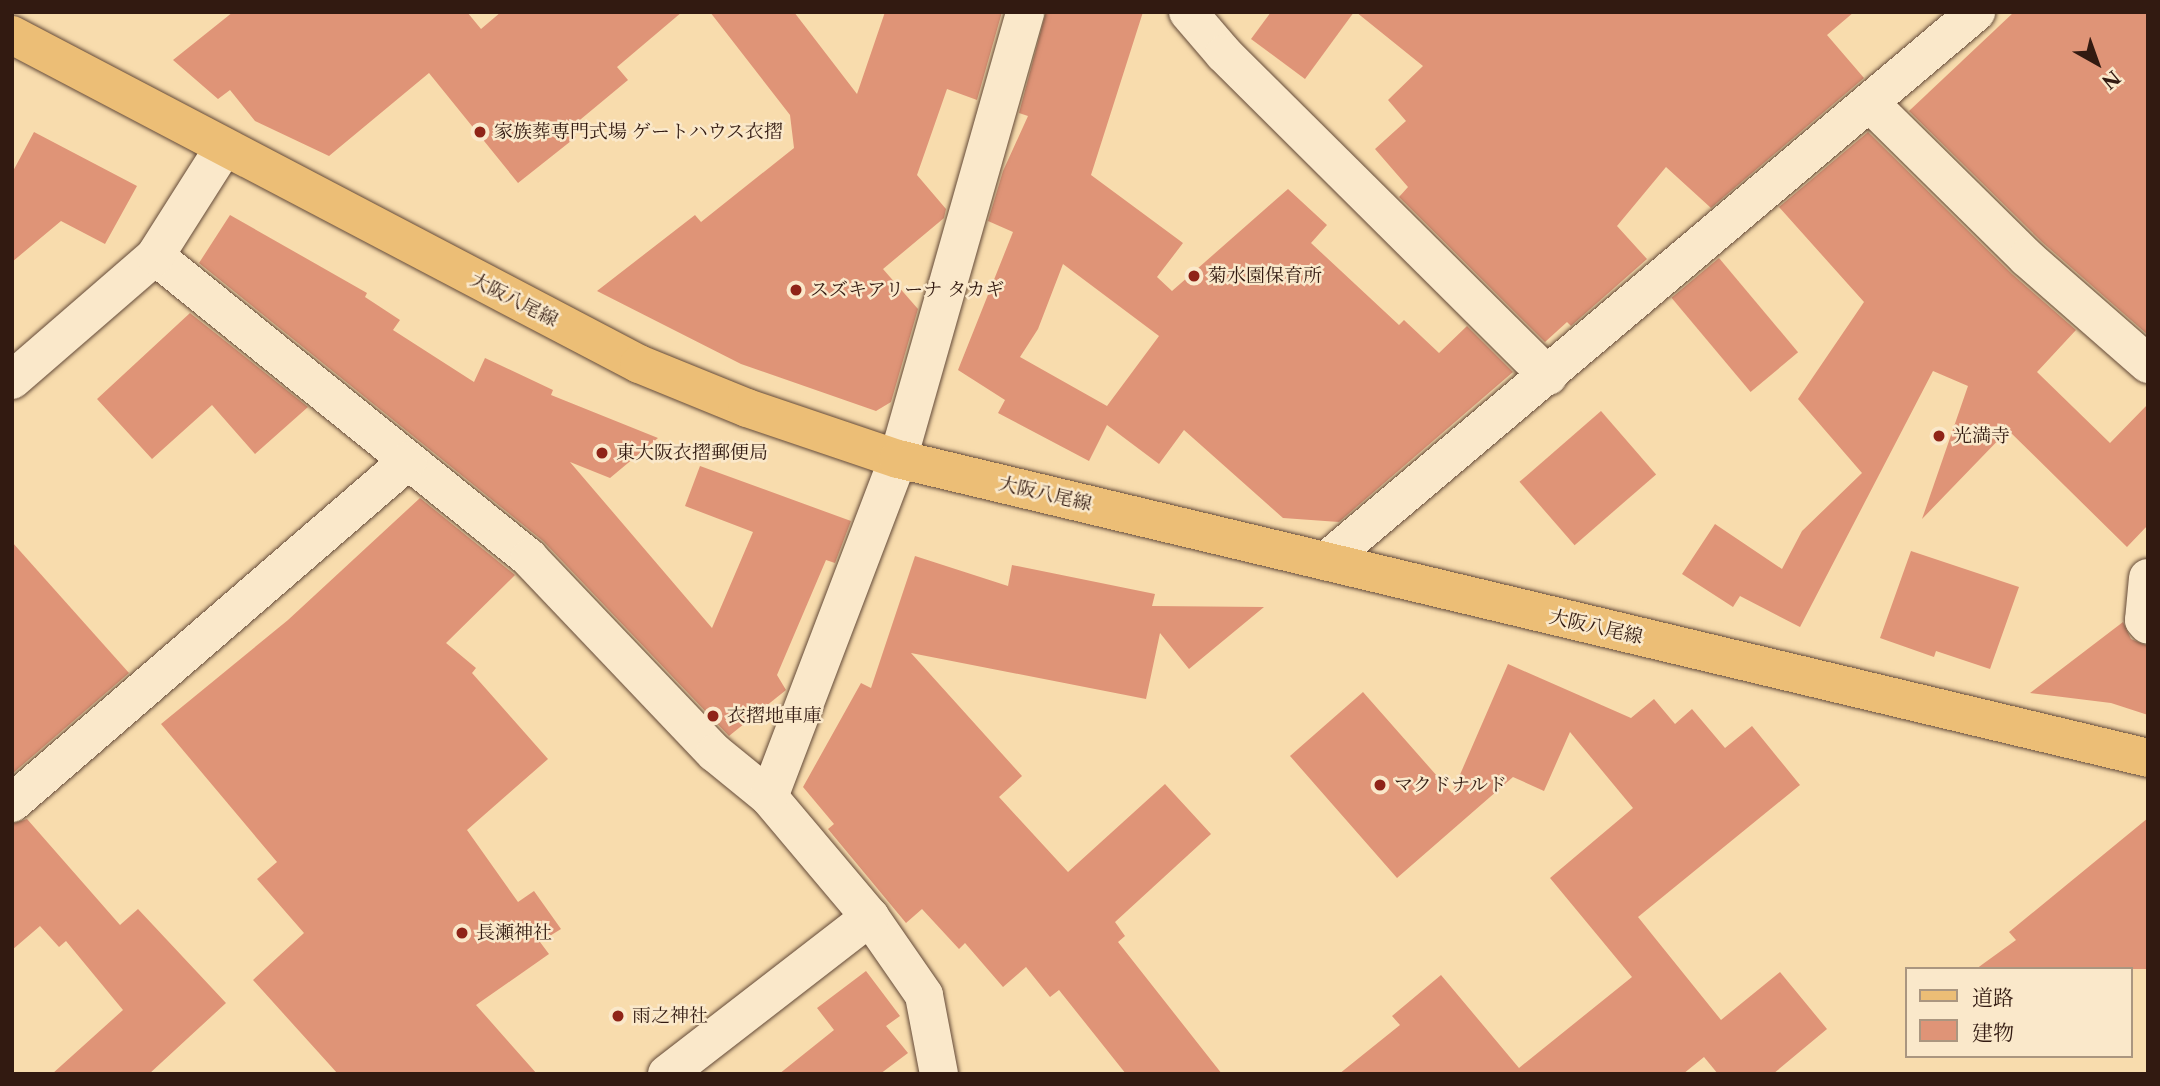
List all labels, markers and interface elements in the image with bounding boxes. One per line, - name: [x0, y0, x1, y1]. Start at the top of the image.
- north arrow: [2062, 28, 2132, 98]
- text: N: [2097, 65, 2125, 94]
- place label: 家族葬専門式場 ゲートハウス衣摺: [494, 121, 784, 143]
- marker: 家族葬専門式場 ゲートハウス衣摺: [472, 124, 488, 140]
- place label: 菊水園保育所: [1208, 265, 1322, 287]
- street label: 大阪八尾線: [467, 268, 561, 332]
- marker: 菊水園保育所: [1186, 268, 1202, 284]
- place label: スズキアリーナ タカギ: [810, 279, 1005, 301]
- marker: スズキアリーナ タカギ: [788, 282, 804, 298]
- place label: 光満寺: [1953, 425, 2010, 447]
- marker: 光満寺: [1931, 428, 1947, 444]
- place label: 東大阪衣摺郵便局: [616, 442, 768, 464]
- marker: 東大阪衣摺郵便局: [594, 445, 610, 461]
- street label: 大阪八尾線: [996, 472, 1094, 516]
- street label: 大阪八尾線: [1547, 605, 1645, 649]
- place label: 衣摺地車庫: [727, 705, 822, 727]
- marker: 衣摺地車庫: [705, 708, 721, 724]
- place label: マクドナルド: [1394, 774, 1508, 796]
- marker: マクドナルド: [1372, 777, 1388, 793]
- place label: 長瀬神社: [476, 922, 552, 944]
- marker: 長瀬神社: [454, 925, 470, 941]
- legend: [1904, 967, 2132, 1058]
- text: 道路: [1972, 985, 2014, 1010]
- place label: 雨之神社: [632, 1005, 708, 1027]
- marker: 雨之神社: [610, 1008, 626, 1024]
- text: 建物: [1972, 1020, 2014, 1045]

